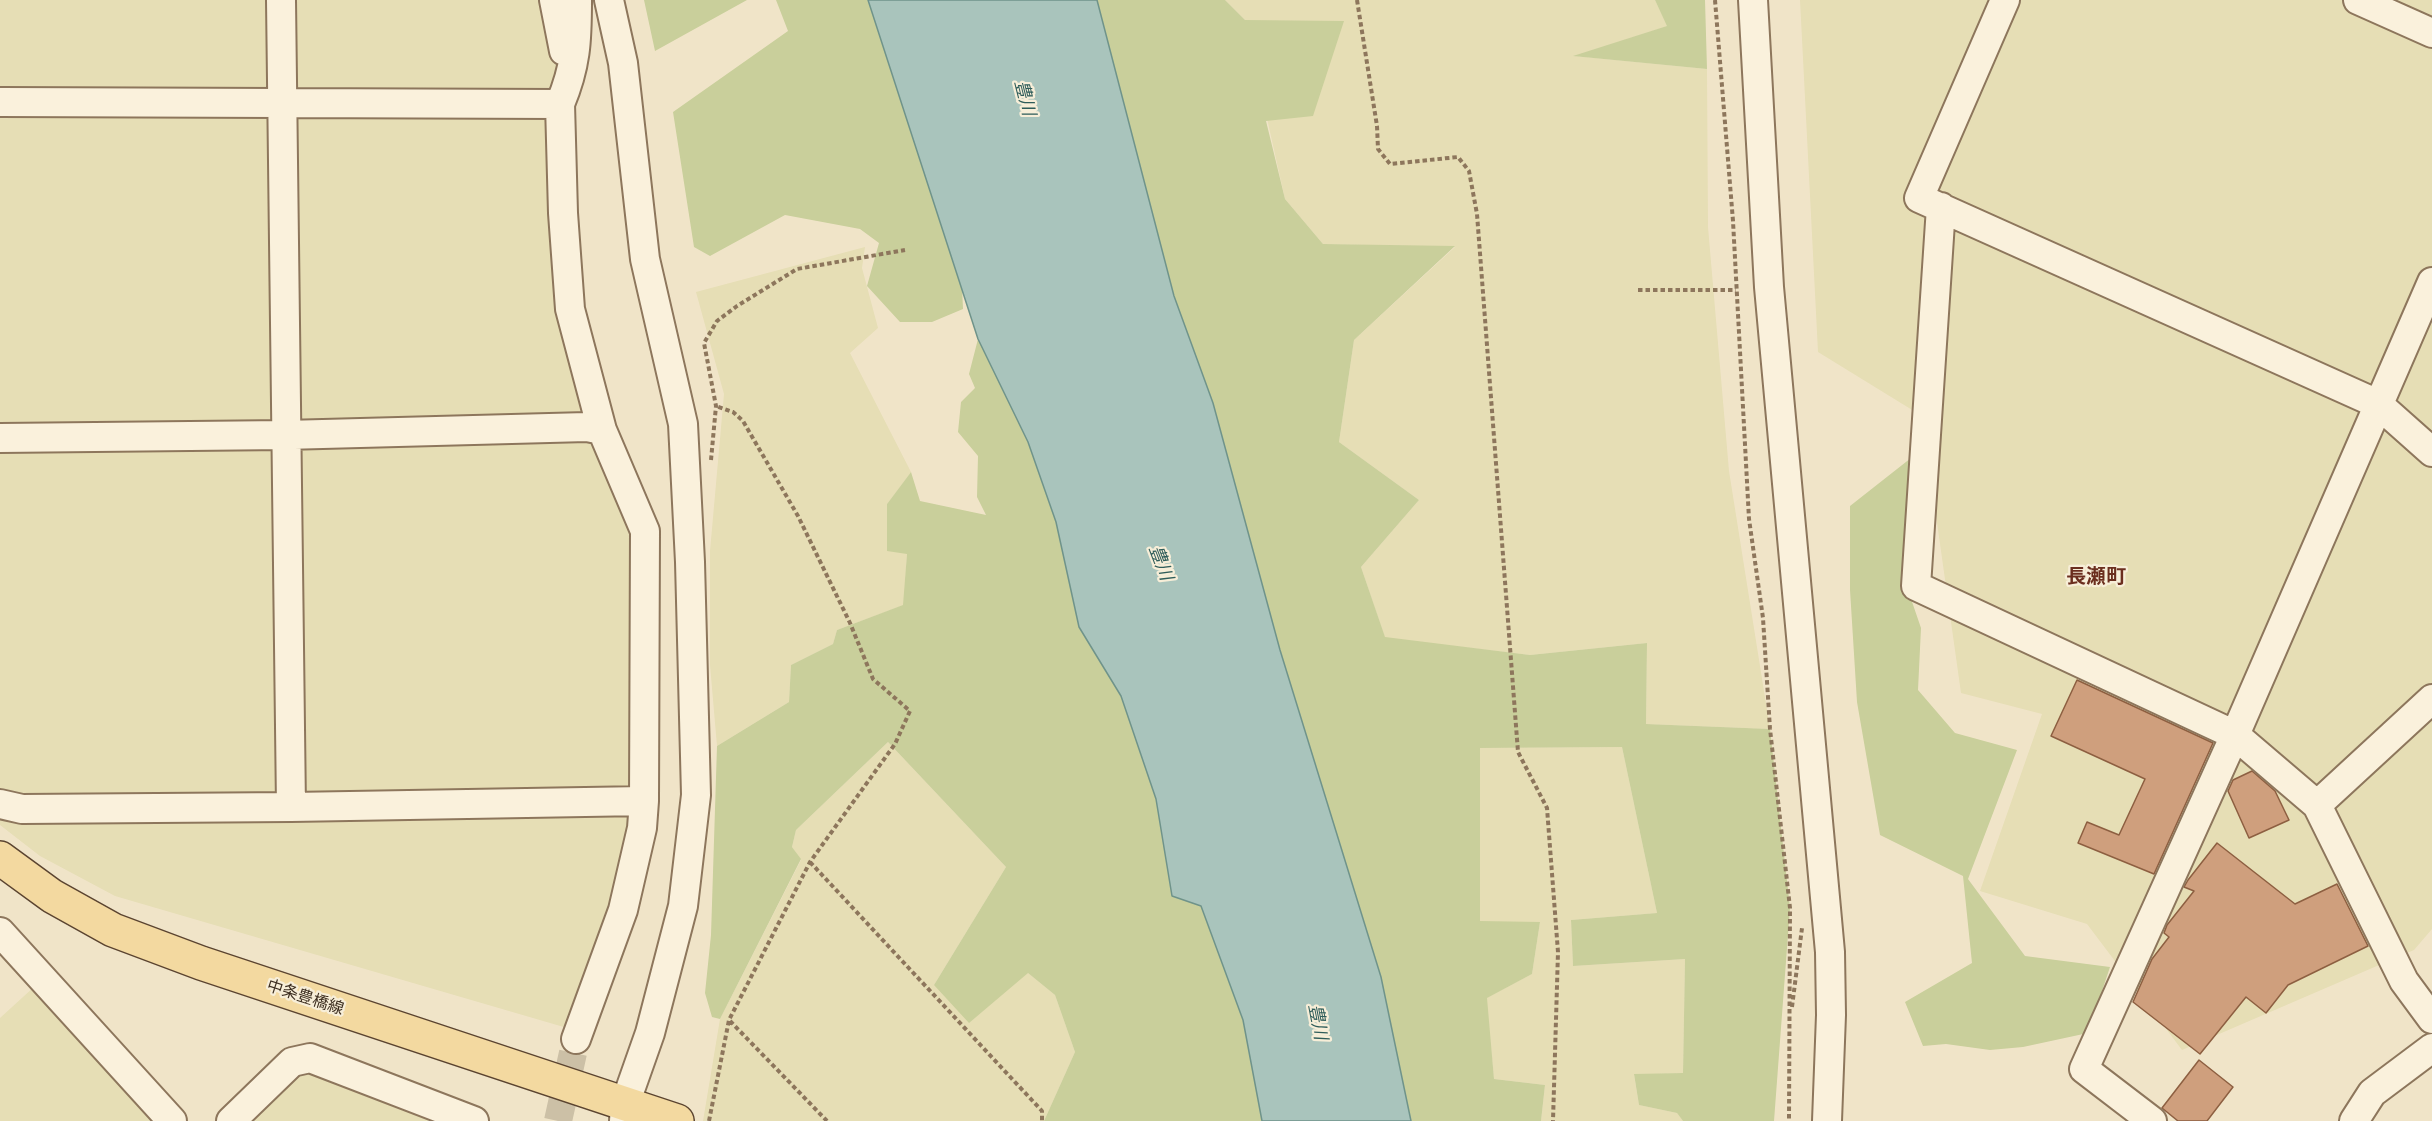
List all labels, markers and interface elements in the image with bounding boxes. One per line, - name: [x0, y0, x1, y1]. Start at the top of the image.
- water label: 豊川: [1009, 78, 1039, 118]
- water label: 豊川: [1143, 542, 1177, 584]
- district label: 長瀬町: [2066, 566, 2126, 590]
- street label: 中条豊橋線: [264, 977, 346, 1019]
- water label: 豊川: [1303, 1002, 1331, 1042]

